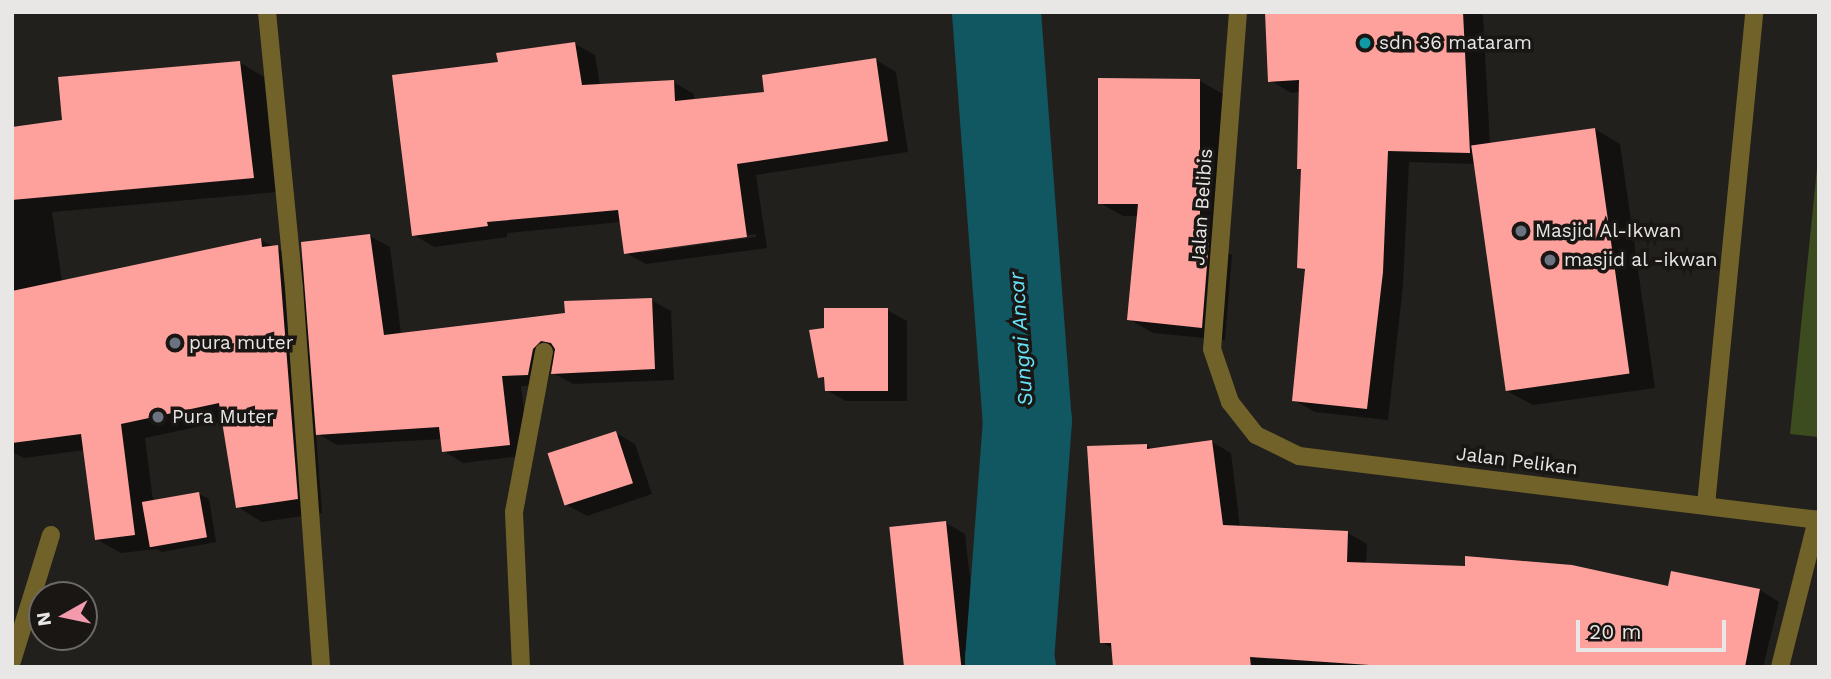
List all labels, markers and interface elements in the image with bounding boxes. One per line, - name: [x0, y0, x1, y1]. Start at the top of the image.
- place label: sdn 36 mataram: [1379, 32, 1532, 54]
- marker: sdn 36 mataram: [1357, 35, 1373, 51]
- street label: Jalan Belibis: [1187, 148, 1217, 266]
- place label: Masjid Al-Ikwan: [1535, 220, 1682, 242]
- marker: Masjid Al-Ikwan: [1513, 223, 1529, 239]
- place label: masjid al -ikwan: [1564, 249, 1718, 271]
- marker: masjid al -ikwan: [1542, 252, 1558, 268]
- water label: Sungai Ancar: [1004, 271, 1038, 407]
- place label: pura muter: [189, 332, 294, 354]
- marker: pura muter: [167, 335, 183, 351]
- place label: Pura Muter: [172, 406, 275, 428]
- marker: Pura Muter: [150, 409, 166, 425]
- street label: Jalan Pelikan: [1455, 442, 1579, 480]
- north arrow: [28, 581, 98, 651]
- scale bar: [1579, 606, 1730, 650]
- text: N: [31, 610, 56, 628]
- text: 20 m: [1589, 619, 1641, 644]

